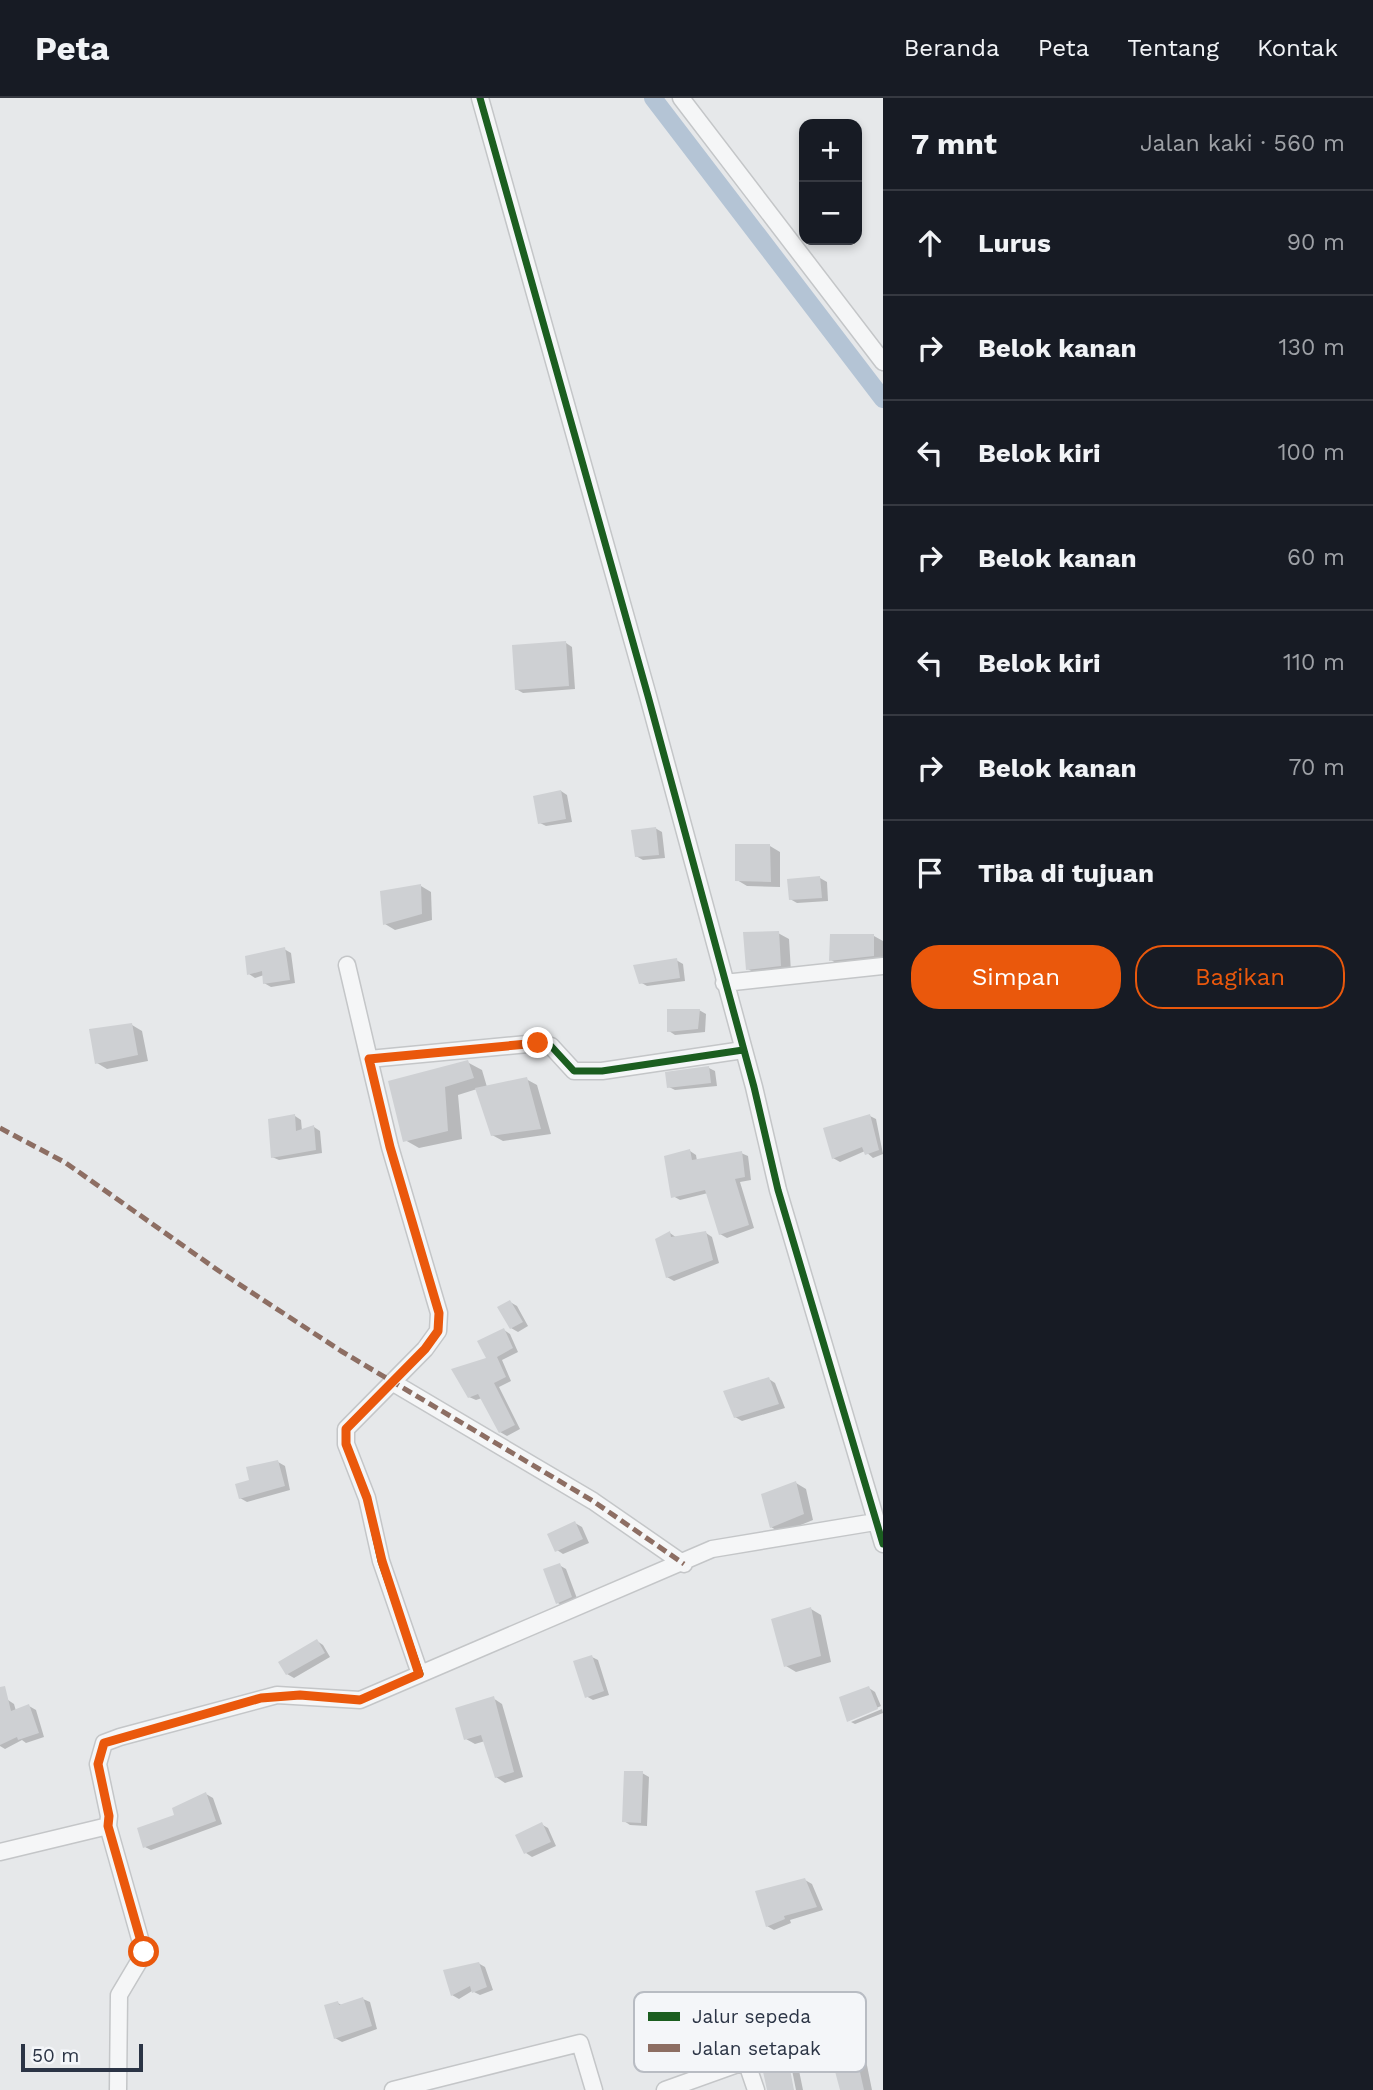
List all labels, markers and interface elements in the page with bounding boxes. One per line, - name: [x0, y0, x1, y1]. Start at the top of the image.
- text: Peta: [35, 29, 109, 68]
- text: Beranda: [904, 34, 1000, 62]
- text: Peta: [1038, 34, 1089, 62]
- text: Tentang: [1127, 34, 1219, 62]
- text: Kontak: [1257, 34, 1338, 62]
- map controls: [799, 119, 862, 245]
- button: +: [799, 119, 862, 182]
- text: 7 mnt: [911, 126, 997, 161]
- text: Jalan kaki · 560 m: [1140, 130, 1345, 157]
- button: −: [799, 182, 862, 245]
- icon: ahead: [911, 224, 949, 262]
- text: Lurus: [978, 228, 1051, 258]
- text: 90 m: [1287, 229, 1345, 256]
- icon: right: [911, 329, 949, 367]
- text: Belok kanan: [978, 333, 1137, 363]
- text: 130 m: [1279, 334, 1345, 361]
- icon: left: [911, 434, 949, 472]
- text: Belok kiri: [978, 438, 1101, 468]
- text: 100 m: [1278, 439, 1345, 466]
- icon: right: [911, 539, 949, 577]
- text: Belok kanan: [978, 543, 1137, 573]
- text: 60 m: [1287, 544, 1345, 571]
- icon: left: [911, 644, 949, 682]
- text: Belok kiri: [978, 648, 1101, 678]
- text: 110 m: [1283, 649, 1345, 676]
- icon: right: [911, 749, 949, 787]
- text: Belok kanan: [978, 753, 1137, 783]
- text: 70 m: [1288, 754, 1345, 781]
- icon: arrive: [911, 854, 949, 892]
- text: Tiba di tujuan: [978, 858, 1154, 888]
- button: Simpan: [911, 945, 1121, 1009]
- button: Bagikan: [1135, 945, 1345, 1009]
- route end: [522, 1027, 553, 1058]
- route start: [128, 1936, 159, 1967]
- legend: [634, 1992, 866, 2072]
- text: Jalur sepeda: [692, 2005, 811, 2028]
- text: Jalan setapak: [692, 2037, 821, 2060]
- scale bar: [21, 2041, 144, 2073]
- text: 50 m: [32, 2044, 79, 2067]

